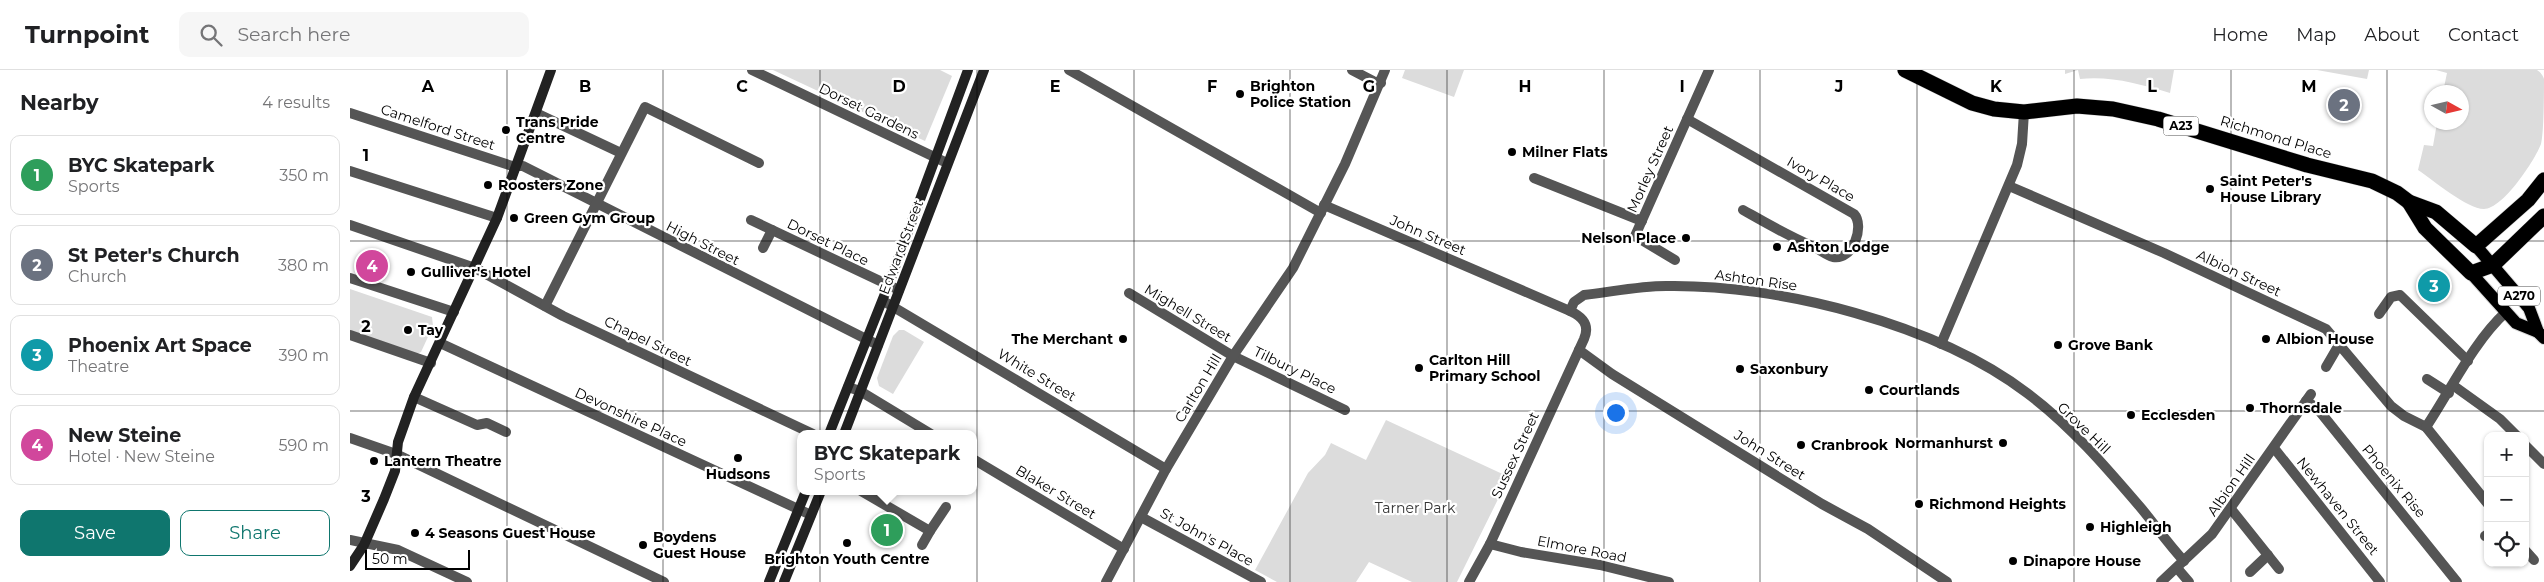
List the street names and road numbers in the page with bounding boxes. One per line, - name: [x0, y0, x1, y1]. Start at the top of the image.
- street label: Dorset Gardens: [816, 79, 922, 143]
- street label: Camelford Street: [378, 100, 498, 154]
- street label: Richmond Place: [2218, 111, 2334, 163]
- road number: A23: [2164, 116, 2198, 136]
- street label: Morley Street: [1623, 122, 1677, 215]
- street label: Ivory Place: [1784, 152, 1858, 206]
- street label: Edward Street: [875, 197, 927, 297]
- street label: John Street: [1386, 211, 1469, 259]
- street label: Dorset Place: [784, 214, 872, 270]
- street label: High Street: [663, 217, 743, 269]
- street label: Albion Street: [2194, 246, 2284, 301]
- street label: Ashton Rise: [1714, 265, 1798, 295]
- street label: Mighell Street: [1141, 280, 1235, 346]
- road number: A270: [2498, 287, 2540, 306]
- street label: Chapel Street: [601, 312, 695, 370]
- street label: Tilbury Place: [1251, 342, 1339, 398]
- street label: White Street: [995, 345, 1080, 406]
- street label: Carlton Hill: [1170, 350, 1226, 426]
- street label: Devonshire Place: [572, 383, 690, 451]
- street label: Grove Hill: [2054, 398, 2114, 458]
- street label: Sussex Street: [1487, 409, 1543, 501]
- street label: John Street: [1730, 425, 1809, 484]
- street label: Phoenix Rise: [2358, 441, 2430, 521]
- street label: Albion Hill: [2203, 450, 2259, 520]
- street label: Newhaven Street: [2293, 453, 2383, 559]
- street label: Blaker Street: [1012, 461, 1100, 523]
- street label: St John's Place: [1157, 504, 1257, 570]
- street label: Elmore Road: [1536, 531, 1628, 567]

